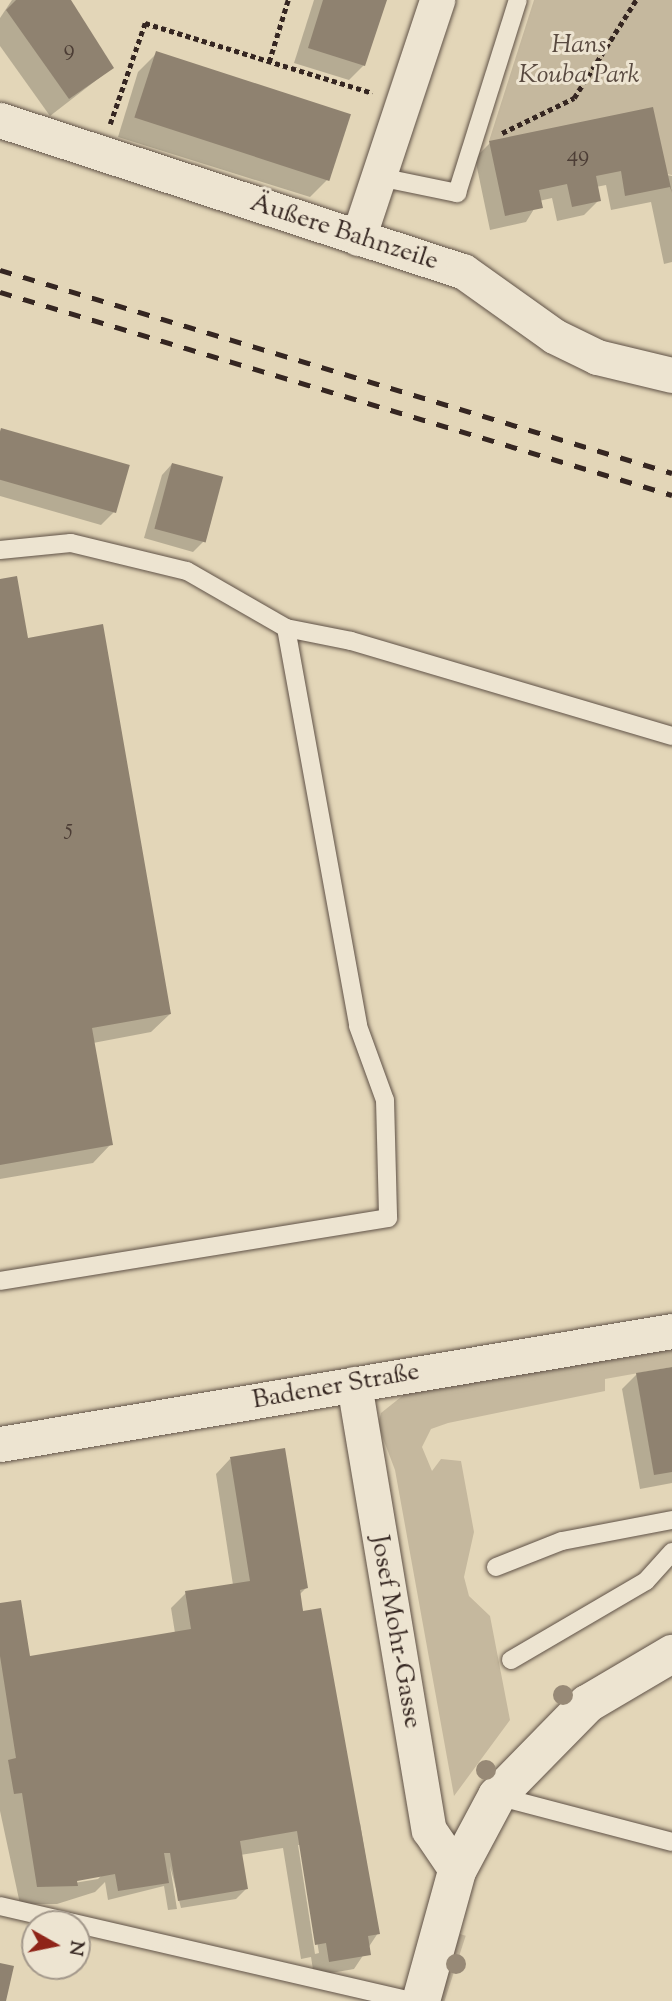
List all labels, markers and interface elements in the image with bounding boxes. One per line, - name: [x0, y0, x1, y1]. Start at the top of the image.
- park label: Hans Kouba Park: [519, 30, 639, 92]
- house number: 9: [63, 36, 75, 64]
- house number: 49: [567, 142, 589, 170]
- street label: Äußere Bahnzeile: [246, 188, 442, 278]
- house number: 5: [65, 815, 73, 843]
- street label: Badener Straße: [250, 1357, 422, 1417]
- street label: Josef Mohr-Gasse: [363, 1533, 427, 1731]
- north arrow: [21, 1910, 91, 1980]
- text: N: [61, 1938, 90, 1958]

